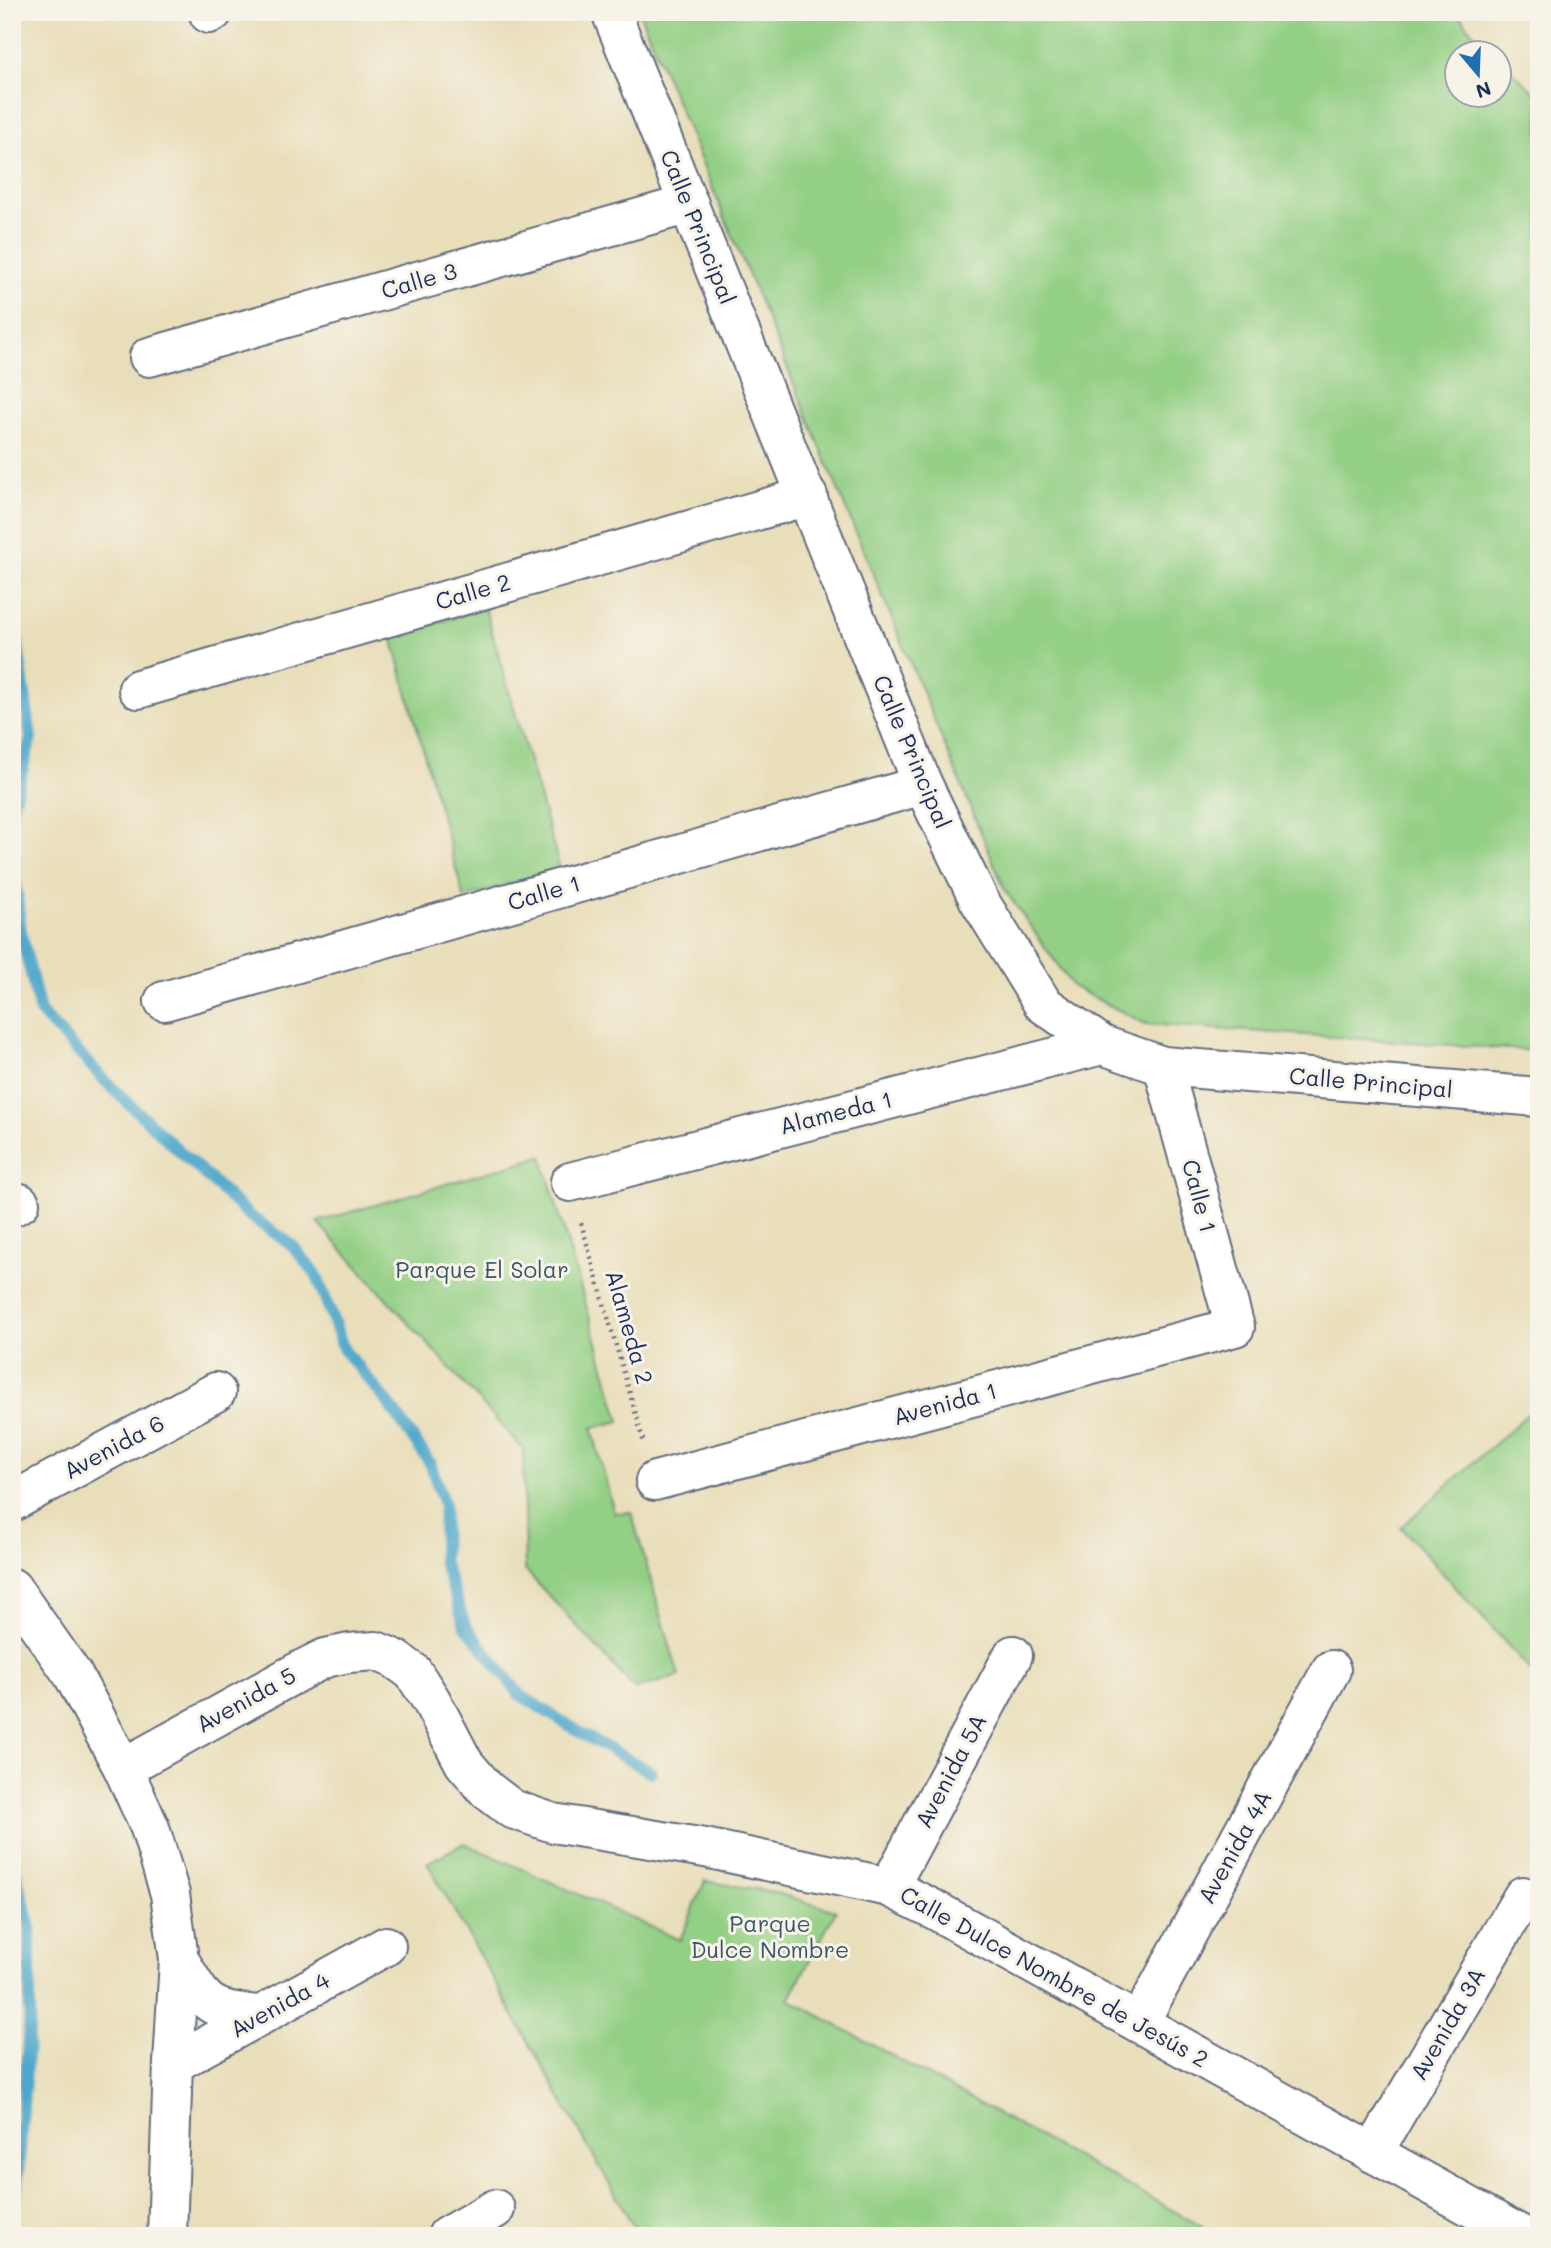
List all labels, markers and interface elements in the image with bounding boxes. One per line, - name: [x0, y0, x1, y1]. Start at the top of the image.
- north arrow: [1442, 38, 1512, 108]
- text: N: [1473, 76, 1495, 105]
- street label: Calle Principal: [654, 145, 744, 308]
- street label: Calle 3: [377, 255, 460, 305]
- street label: Calle 2: [432, 566, 514, 616]
- street label: Calle Principal: [867, 670, 959, 833]
- street label: Calle 1: [504, 867, 584, 917]
- street label: Calle Principal: [1288, 1060, 1454, 1104]
- street label: Alameda 1: [776, 1084, 895, 1141]
- street label: Calle 1: [1176, 1156, 1224, 1235]
- park label: Parque El Solar: [395, 1254, 569, 1284]
- street label: Alameda 2: [599, 1266, 661, 1387]
- street label: Avenida 1: [889, 1375, 1000, 1431]
- street label: Avenida 6: [58, 1407, 169, 1485]
- street label: Avenida 5: [190, 1659, 301, 1739]
- street label: Avenida 5A: [907, 1708, 993, 1833]
- street label: Avenida 4A: [1191, 1784, 1278, 1909]
- street label: Calle Dulce Nombre de Jesús 2: [895, 1879, 1214, 2074]
- park label: Parque Dulce Nombre: [691, 1908, 849, 1964]
- street label: Avenida 3A: [1403, 1962, 1491, 2085]
- street label: Avenida 4: [224, 1964, 335, 2044]

